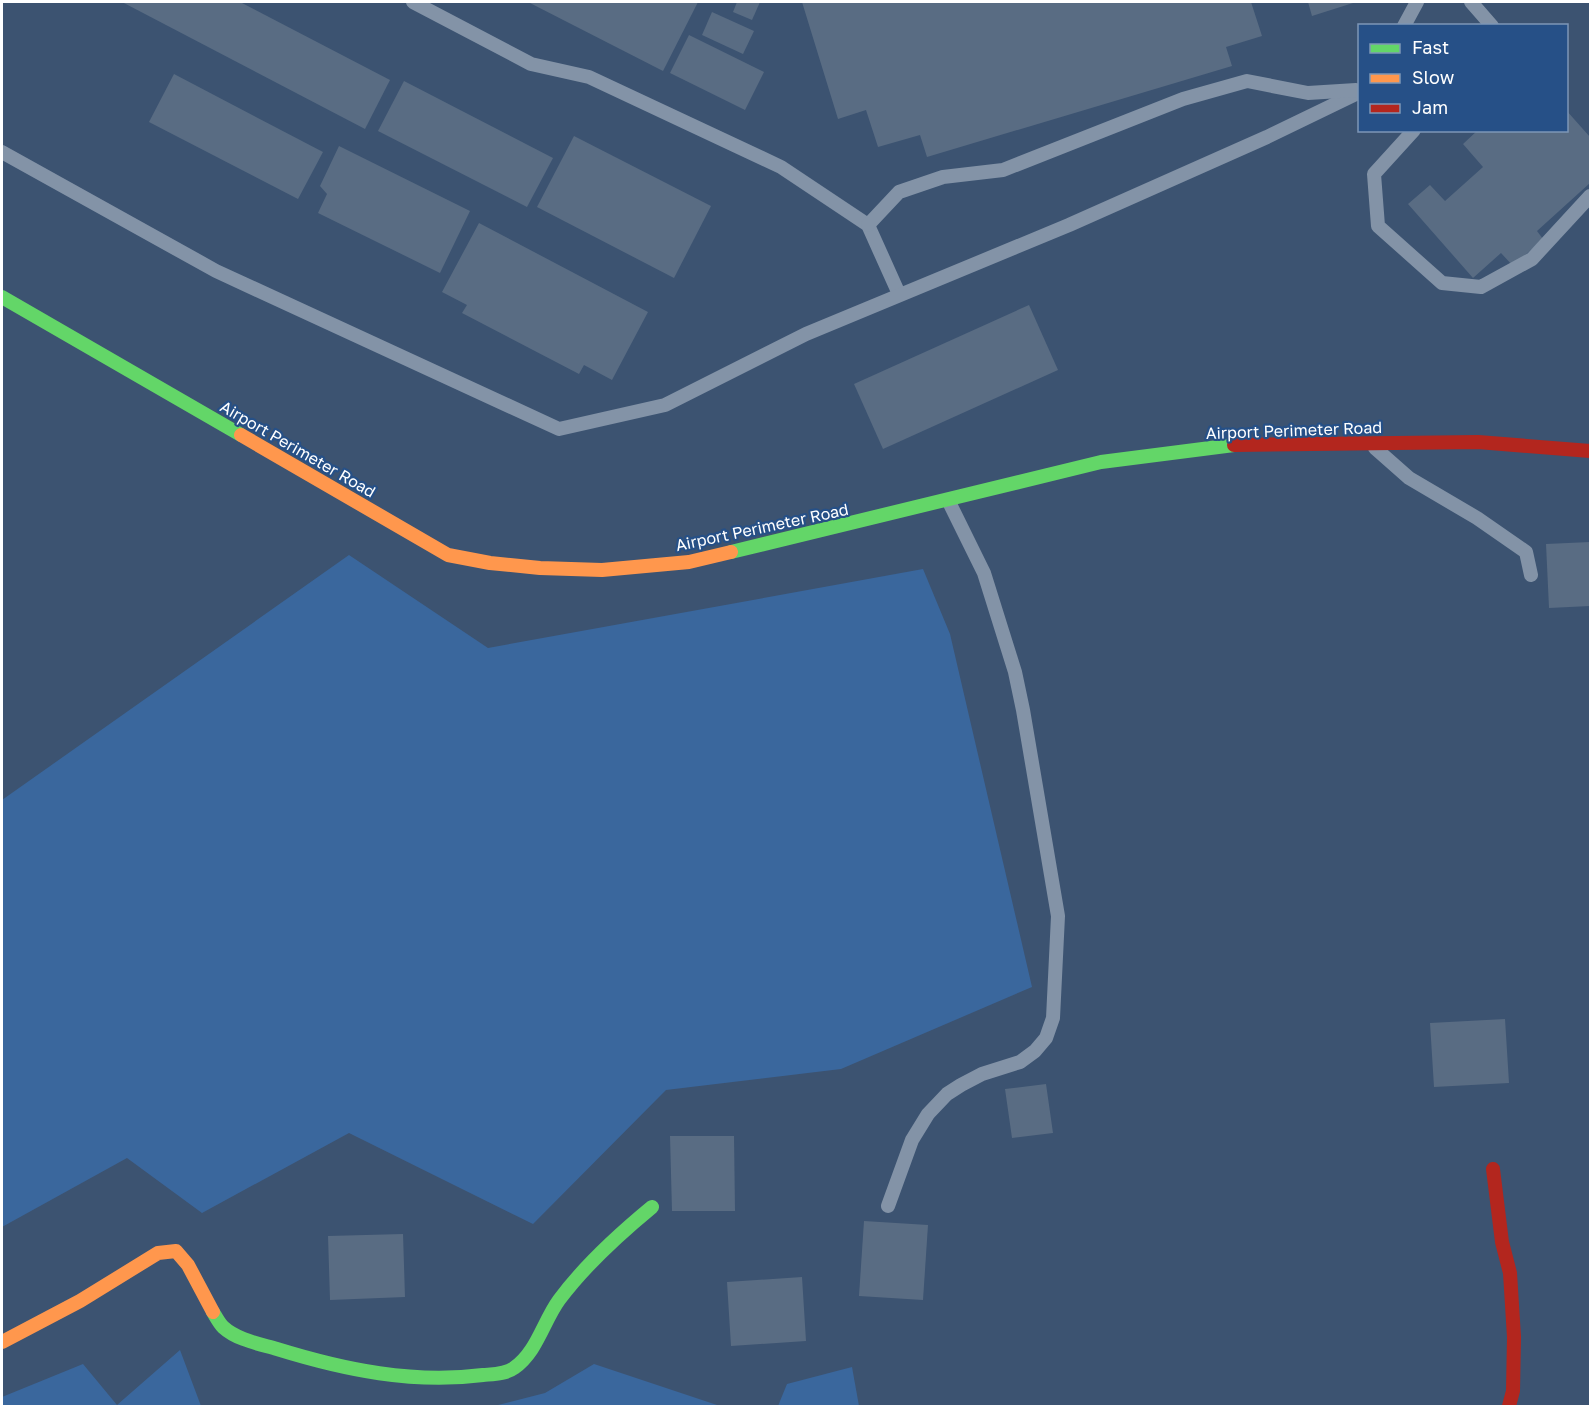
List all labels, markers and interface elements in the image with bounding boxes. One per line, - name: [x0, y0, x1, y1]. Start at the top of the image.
- legend: [1358, 24, 1568, 132]
- text: Fast: [1412, 36, 1449, 58]
- text: Slow: [1412, 66, 1455, 88]
- text: Jam: [1412, 96, 1448, 118]
- street label: Airport Perimeter Road: [217, 396, 379, 502]
- street label: Airport Perimeter Road: [1206, 417, 1382, 443]
- street label: Airport Perimeter Road: [674, 499, 850, 555]

